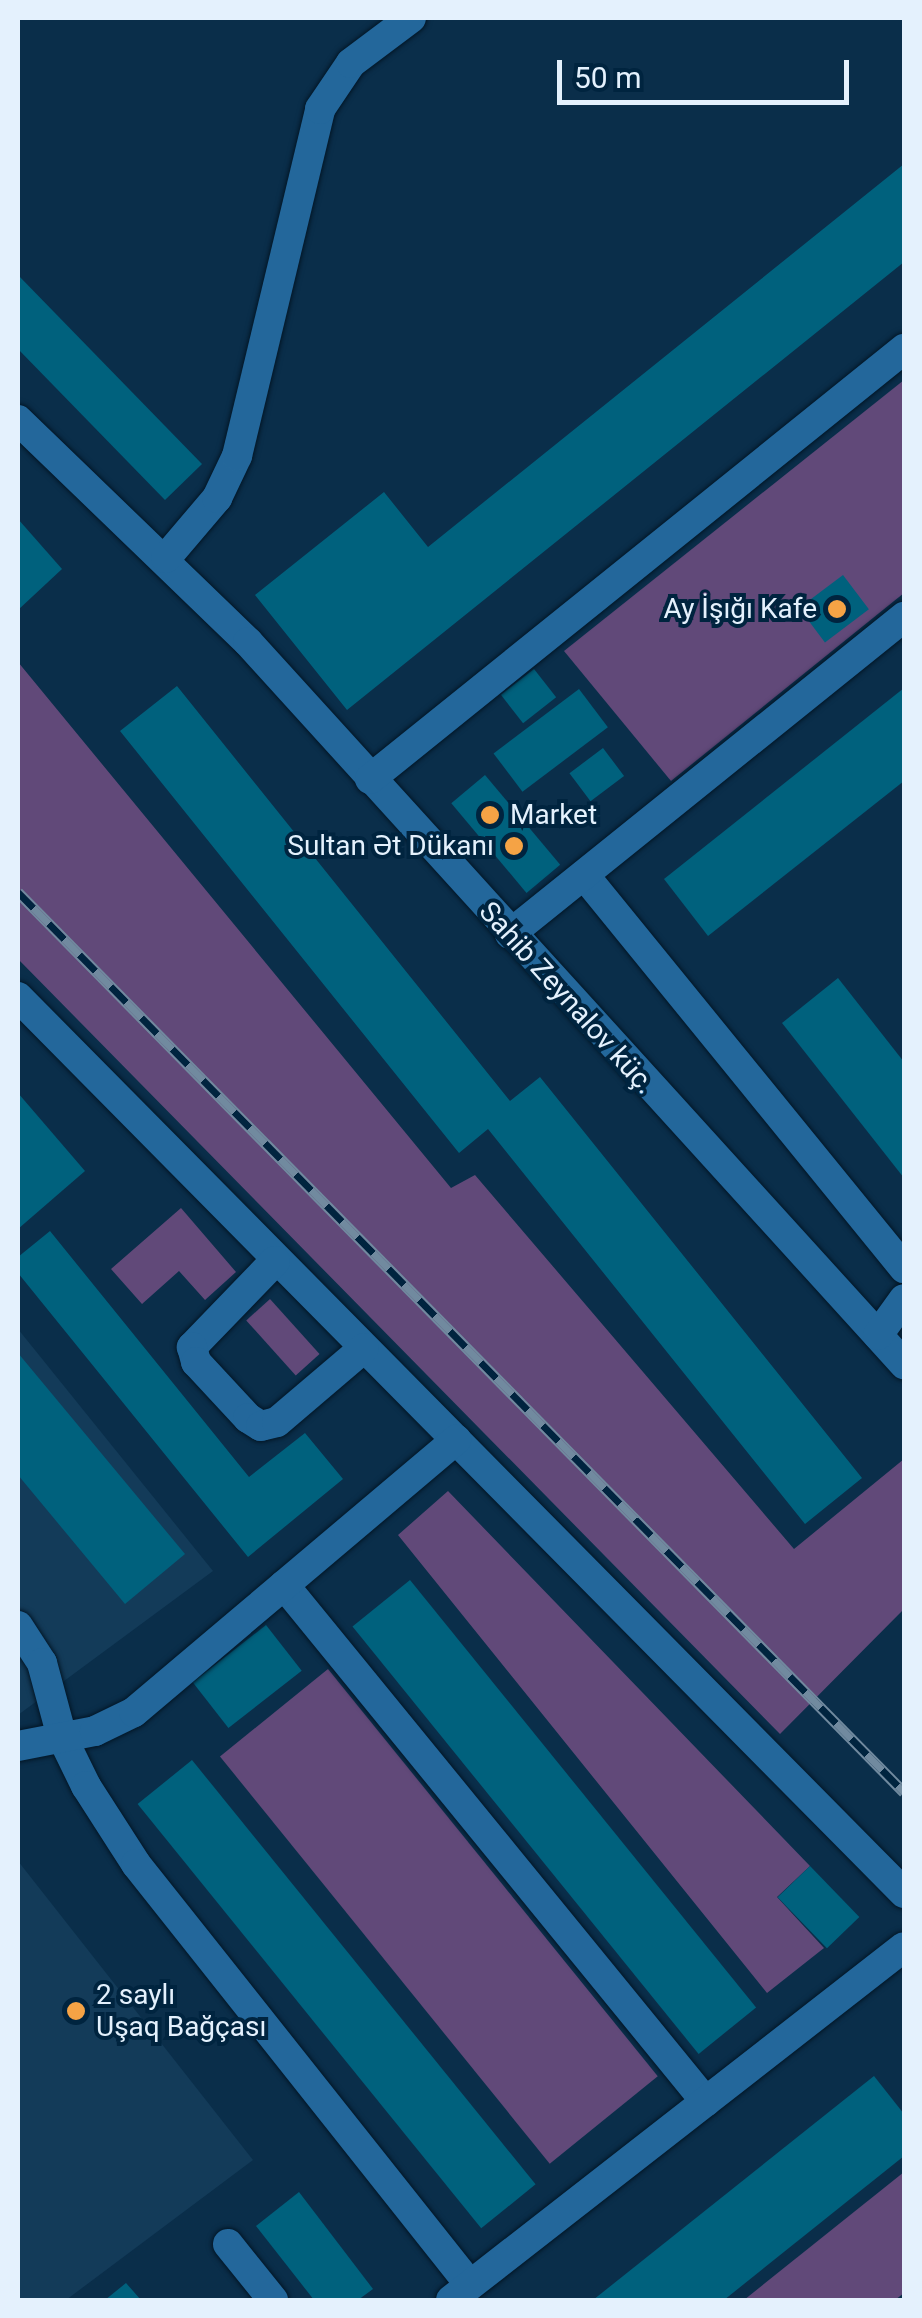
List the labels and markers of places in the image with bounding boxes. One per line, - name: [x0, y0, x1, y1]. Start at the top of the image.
- place label: Ay İşığı Kafe: [664, 592, 817, 626]
- marker: Ay İşığı Kafe: [826, 598, 848, 620]
- place label: Market: [510, 798, 597, 832]
- marker: Market: [479, 804, 501, 826]
- place label: Sultan Ət Dükanı: [287, 829, 494, 863]
- marker: Sultan Ət Dükanı: [503, 835, 525, 857]
- place label: 2 saylı Uşaq Bağçası: [96, 1978, 266, 2044]
- marker: 2 saylı Uşaq Bağçası: [65, 2000, 87, 2022]

